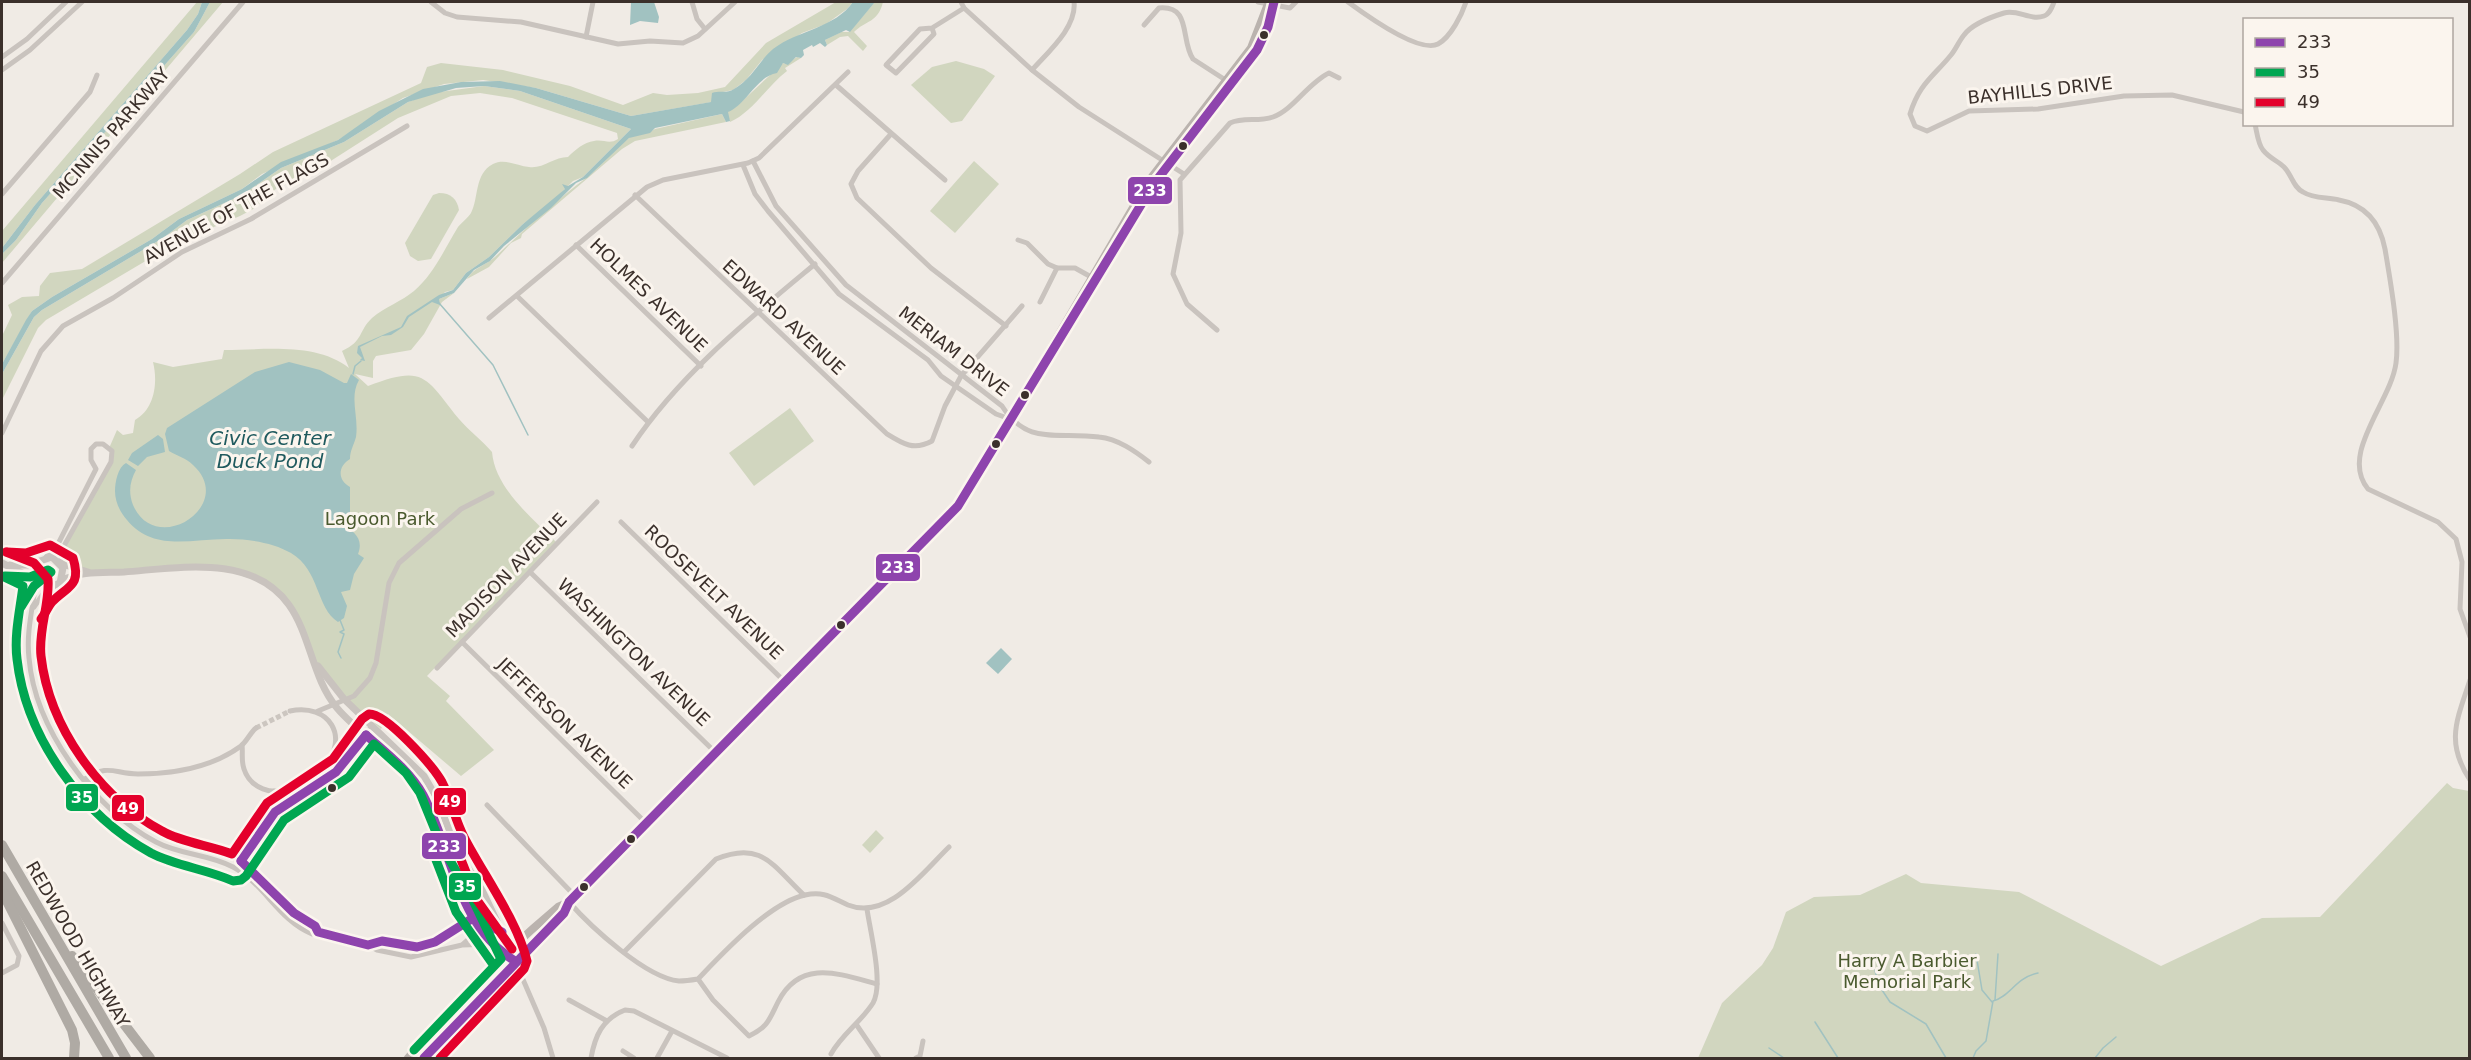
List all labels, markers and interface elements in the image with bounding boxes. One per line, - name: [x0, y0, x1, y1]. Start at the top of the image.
- legend: [2243, 18, 2453, 126]
- unlabelled marker: [1258, 29, 1270, 41]
- text: 233: [2297, 31, 2331, 52]
- text: 35: [2297, 61, 2320, 82]
- street label: MCINNIS PARKWAY: [48, 62, 174, 203]
- street label: BAYHILLS DRIVE: [1966, 72, 2114, 108]
- text: 49: [2297, 91, 2320, 112]
- unlabelled marker: [1177, 140, 1189, 152]
- street label: AVENUE OF THE FLAGS: [140, 148, 332, 268]
- line badge: 233: [1127, 176, 1173, 205]
- text: 233: [1133, 181, 1167, 200]
- street label: HOLMES AVENUE: [586, 234, 712, 356]
- street label: EDWARD AVENUE: [719, 255, 849, 379]
- street label: MERIAM DRIVE: [895, 302, 1013, 400]
- unlabelled marker: [1019, 389, 1031, 401]
- water label: Civic Center Duck Pond: [209, 426, 333, 473]
- unlabelled marker: [990, 438, 1002, 450]
- park label: Lagoon Park: [325, 508, 436, 529]
- street label: MADISON AVENUE: [441, 508, 571, 642]
- street label: ROOSEVELT AVENUE: [640, 520, 788, 664]
- line badge: 233: [875, 553, 921, 582]
- text: 233: [881, 558, 915, 577]
- street label: WASHINGTON AVENUE: [554, 574, 714, 730]
- unlabelled marker: [835, 619, 847, 631]
- street label: JEFFERSON AVENUE: [493, 653, 637, 793]
- unlabelled marker: [326, 782, 338, 794]
- line badge: 35: [65, 783, 99, 812]
- line badge: 49: [433, 787, 467, 816]
- text: 35: [71, 788, 93, 807]
- text: 49: [439, 792, 461, 811]
- line badge: 49: [111, 794, 145, 822]
- text: 49: [117, 799, 139, 818]
- line badge: 233: [421, 832, 467, 860]
- unlabelled marker: [625, 833, 637, 845]
- text: 233: [427, 837, 461, 856]
- street label: REDWOOD HIGHWAY: [22, 857, 135, 1032]
- line badge: 35: [448, 872, 482, 901]
- text: 35: [454, 877, 476, 896]
- unlabelled marker: [578, 881, 590, 893]
- park label: Harry A Barbier Memorial Park: [1837, 950, 1977, 992]

